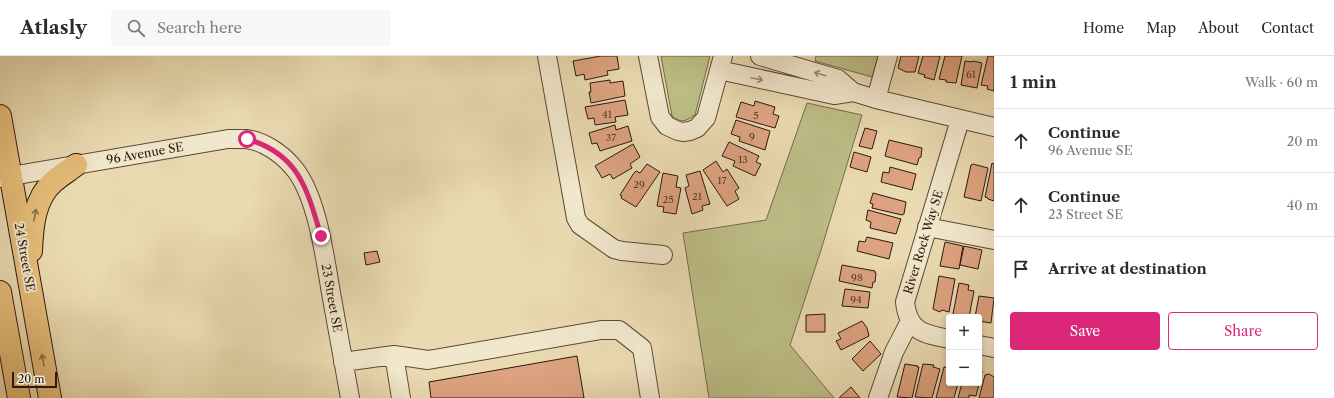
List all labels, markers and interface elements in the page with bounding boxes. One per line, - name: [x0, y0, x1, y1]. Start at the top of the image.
- search box: [111, 10, 391, 46]
- text: Atlasly: [20, 16, 87, 39]
- icon: search: [125, 17, 147, 39]
- text: Search here: [157, 18, 242, 37]
- text: Home: [1083, 19, 1124, 37]
- text: Map: [1146, 19, 1176, 37]
- text: About: [1198, 19, 1239, 37]
- text: Contact: [1261, 19, 1314, 37]
- house number: 61: [966, 68, 977, 81]
- one-way arrow: [814, 70, 827, 77]
- text: 1 min: [1010, 72, 1057, 92]
- text: Walk · 60 m: [1245, 74, 1318, 90]
- one-way arrow: [750, 75, 763, 83]
- house number: 41: [602, 108, 613, 121]
- house number: 5: [753, 109, 759, 122]
- text: Continue: [1048, 123, 1120, 142]
- route start: [238, 130, 256, 148]
- house number: 9: [749, 130, 755, 143]
- icon: ahead: [1010, 130, 1032, 152]
- house number: 37: [606, 131, 616, 144]
- text: 20 m: [1287, 133, 1318, 149]
- street label: 96 Avenue SE: [105, 139, 185, 167]
- text: 96 Avenue SE: [1048, 142, 1133, 158]
- house number: 13: [738, 153, 748, 166]
- house number: 17: [717, 174, 727, 187]
- house number: 29: [633, 178, 645, 191]
- text: Continue: [1048, 187, 1120, 206]
- street label: River Rock Way SE: [900, 188, 946, 296]
- house number: 21: [692, 190, 703, 203]
- house number: 25: [662, 193, 674, 206]
- icon: ahead: [1010, 194, 1032, 216]
- text: 40 m: [1287, 197, 1318, 213]
- text: 23 Street SE: [1048, 206, 1123, 222]
- one-way arrow: [32, 209, 40, 222]
- street label: 24 Street SE: [12, 221, 38, 293]
- route end: [312, 227, 330, 245]
- icon: arrive: [1010, 258, 1032, 280]
- text: Arrive at destination: [1048, 259, 1207, 278]
- street label: 23 Street SE: [319, 263, 345, 333]
- house number: 98: [851, 271, 863, 284]
- house number: 94: [850, 293, 862, 306]
- button: Save: [1010, 312, 1160, 350]
- button: Share: [1168, 312, 1318, 350]
- map controls: [946, 314, 982, 386]
- button: +: [946, 314, 982, 350]
- button: −: [946, 350, 982, 386]
- one-way arrow: [39, 353, 47, 366]
- scale bar: [12, 370, 57, 389]
- text: 20 m: [18, 372, 44, 386]

